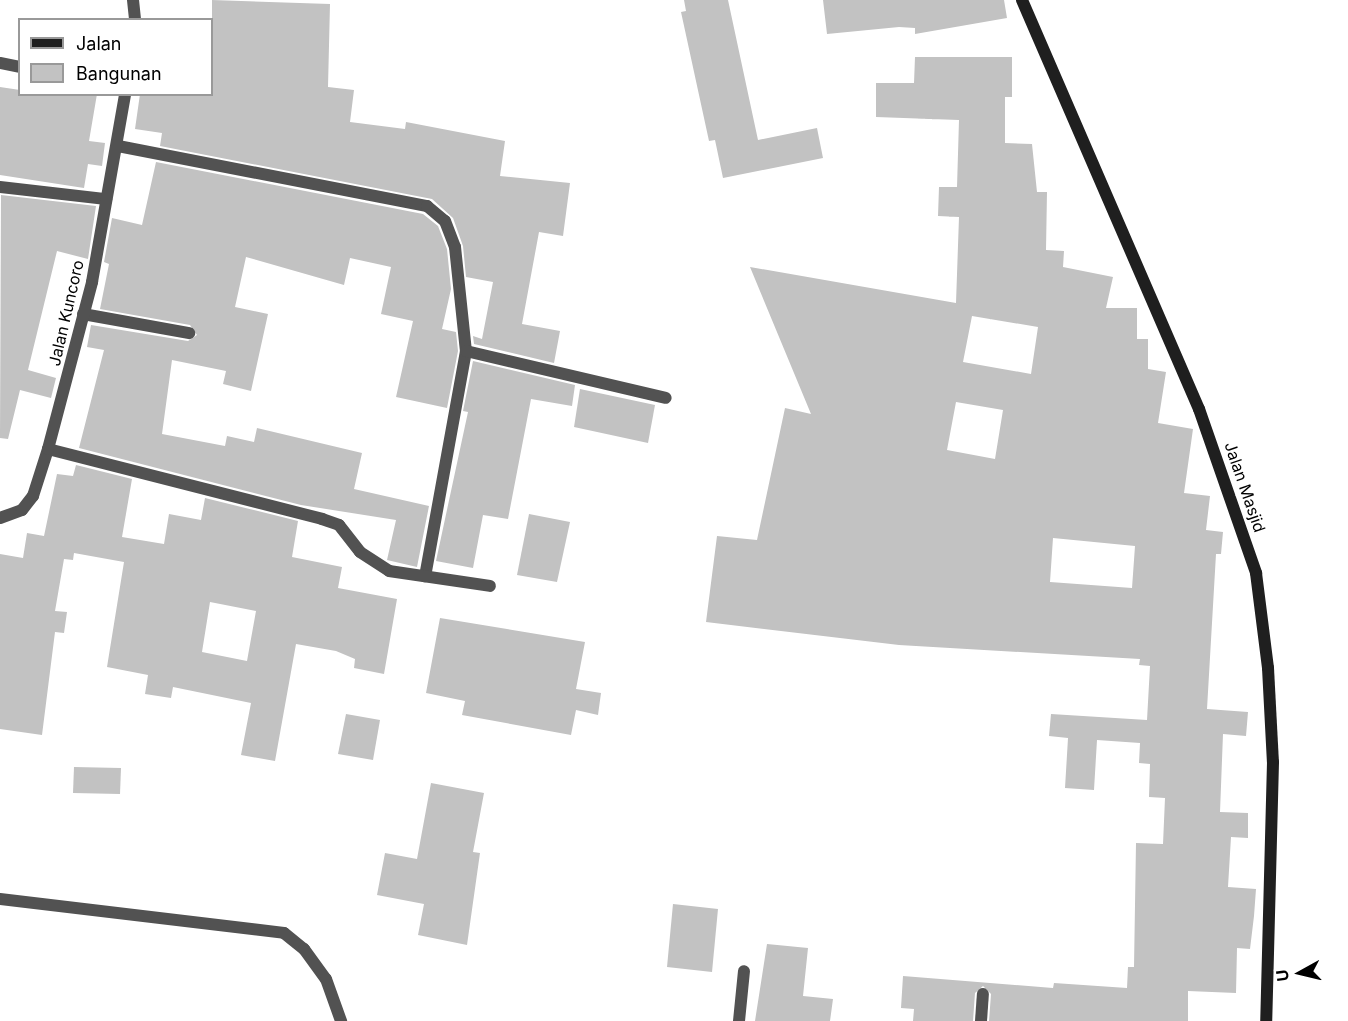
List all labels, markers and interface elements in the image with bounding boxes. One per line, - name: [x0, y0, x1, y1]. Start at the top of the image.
- legend: [18, 18, 213, 96]
- text: Jalan: [76, 33, 121, 54]
- text: Bangunan: [76, 63, 162, 84]
- street label: Jalan Kuncoro: [44, 258, 88, 368]
- street label: Jalan Masjid: [1221, 439, 1269, 535]
- north arrow: [1270, 943, 1330, 1003]
- text: U: [1271, 968, 1293, 983]

